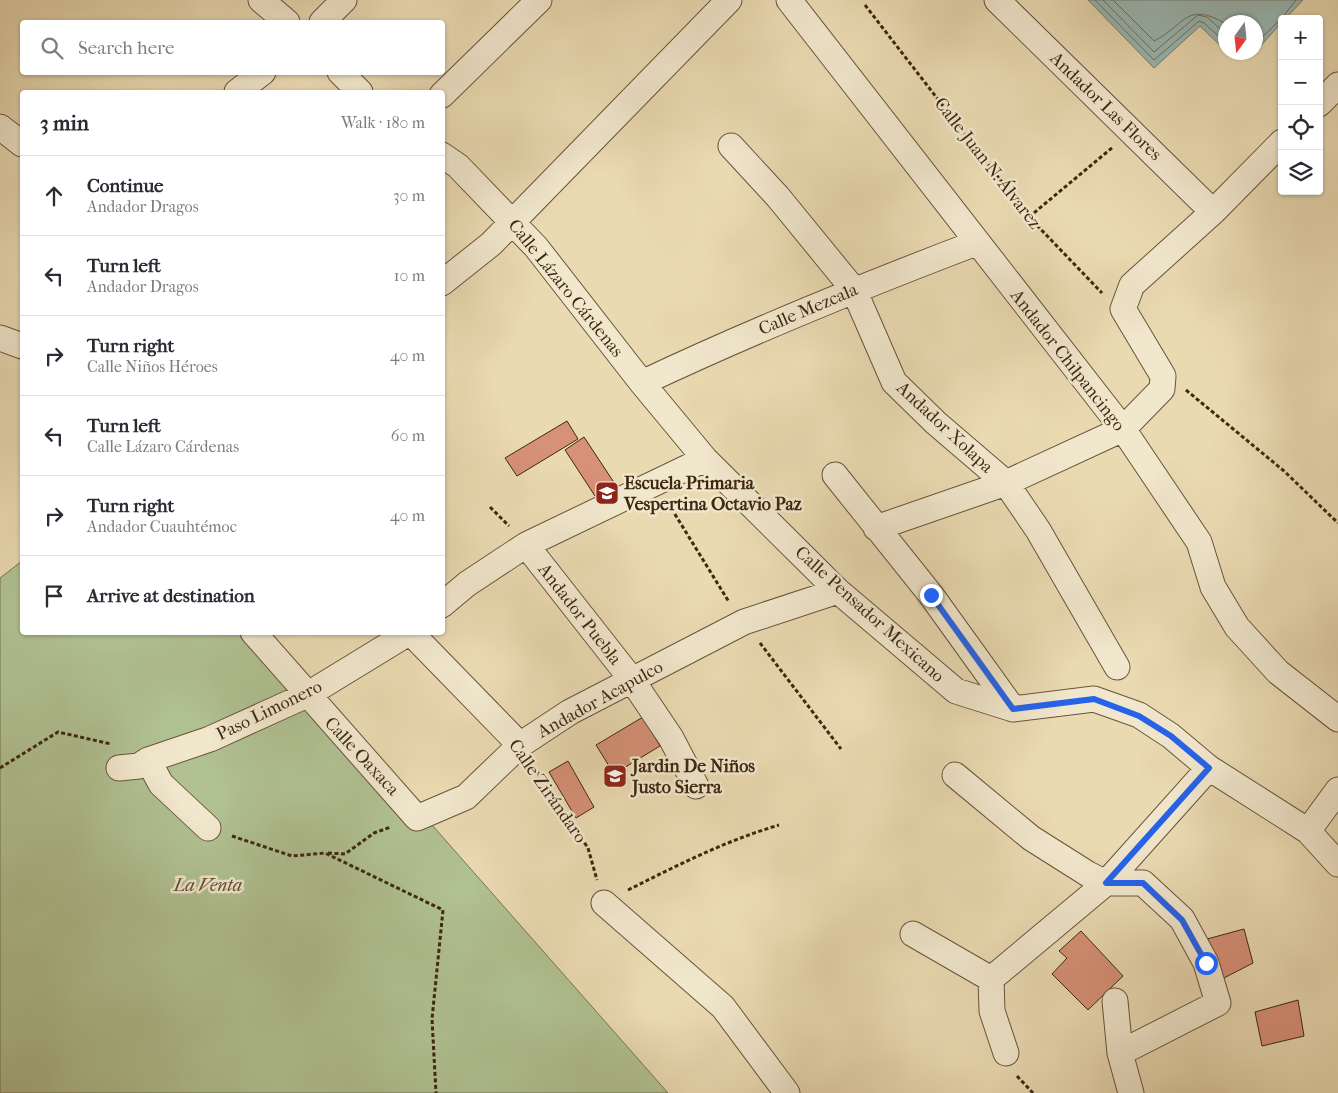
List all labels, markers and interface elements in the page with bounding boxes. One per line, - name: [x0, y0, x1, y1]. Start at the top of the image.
- north arrow: [1218, 15, 1263, 60]
- map controls: [1278, 15, 1323, 195]
- button: +: [1278, 15, 1323, 60]
- search box: [20, 20, 445, 75]
- icon: search: [38, 34, 66, 62]
- text: Search here: [78, 37, 174, 59]
- street label: Andador Las Flores: [1045, 47, 1166, 165]
- button: −: [1278, 60, 1323, 105]
- street label: Calle Juan N. Álvarez: [930, 93, 1046, 233]
- button: locate: [1278, 105, 1323, 150]
- text: 3 min: [40, 111, 89, 135]
- text: Walk · 180 m: [341, 113, 425, 132]
- button: layers: [1278, 150, 1323, 195]
- text: Continue: [87, 175, 163, 197]
- icon: ahead: [40, 182, 68, 210]
- text: 30 m: [393, 186, 425, 205]
- text: Andador Dragos: [87, 197, 199, 216]
- street label: Calle Lázaro Cárdenas: [504, 215, 628, 362]
- text: Turn left: [87, 255, 161, 277]
- icon: left: [40, 262, 68, 290]
- text: 10 m: [394, 266, 425, 285]
- text: Andador Dragos: [87, 277, 199, 296]
- street label: Calle Mezcala: [755, 279, 862, 340]
- street label: Andador Chilpancingo: [1005, 285, 1129, 435]
- text: Turn right: [87, 335, 174, 357]
- icon: right: [40, 342, 68, 370]
- text: 40 m: [390, 346, 425, 365]
- text: Calle Niños Héroes: [87, 357, 218, 376]
- street label: Andador Xolapa: [891, 377, 998, 478]
- text: Turn left: [87, 415, 161, 437]
- icon: left: [40, 422, 68, 450]
- text: 60 m: [391, 426, 425, 445]
- text: Calle Lázaro Cárdenas: [87, 437, 239, 456]
- place label: Escuela Primaria Vespertina Octavio Paz: [623, 473, 802, 515]
- school or university icon: Escuela Primaria Vespertina Octavio Paz: [594, 480, 620, 506]
- text: Turn right: [87, 495, 174, 517]
- icon: right: [40, 502, 68, 530]
- text: 40 m: [390, 506, 425, 525]
- text: Andador Cuauhtémoc: [87, 517, 237, 536]
- street label: Calle Pensador Mexicano: [791, 542, 949, 687]
- street label: Andador Puebla: [533, 559, 626, 670]
- icon: arrive: [40, 582, 68, 610]
- route end: [920, 584, 943, 607]
- text: Arrive at destination: [87, 585, 255, 607]
- street label: Andador Acapulco: [533, 656, 667, 743]
- street label: Paso Limonero: [213, 676, 325, 745]
- street label: Calle Oaxaca: [320, 713, 404, 800]
- street label: Calle Zirándaro: [504, 735, 591, 847]
- place label: Jardin De Niños Justo Sierra: [630, 756, 755, 798]
- school or university icon: Jardin De Niños Justo Sierra: [602, 763, 628, 789]
- park label: La Venta: [172, 875, 242, 896]
- route start: [1195, 952, 1218, 975]

